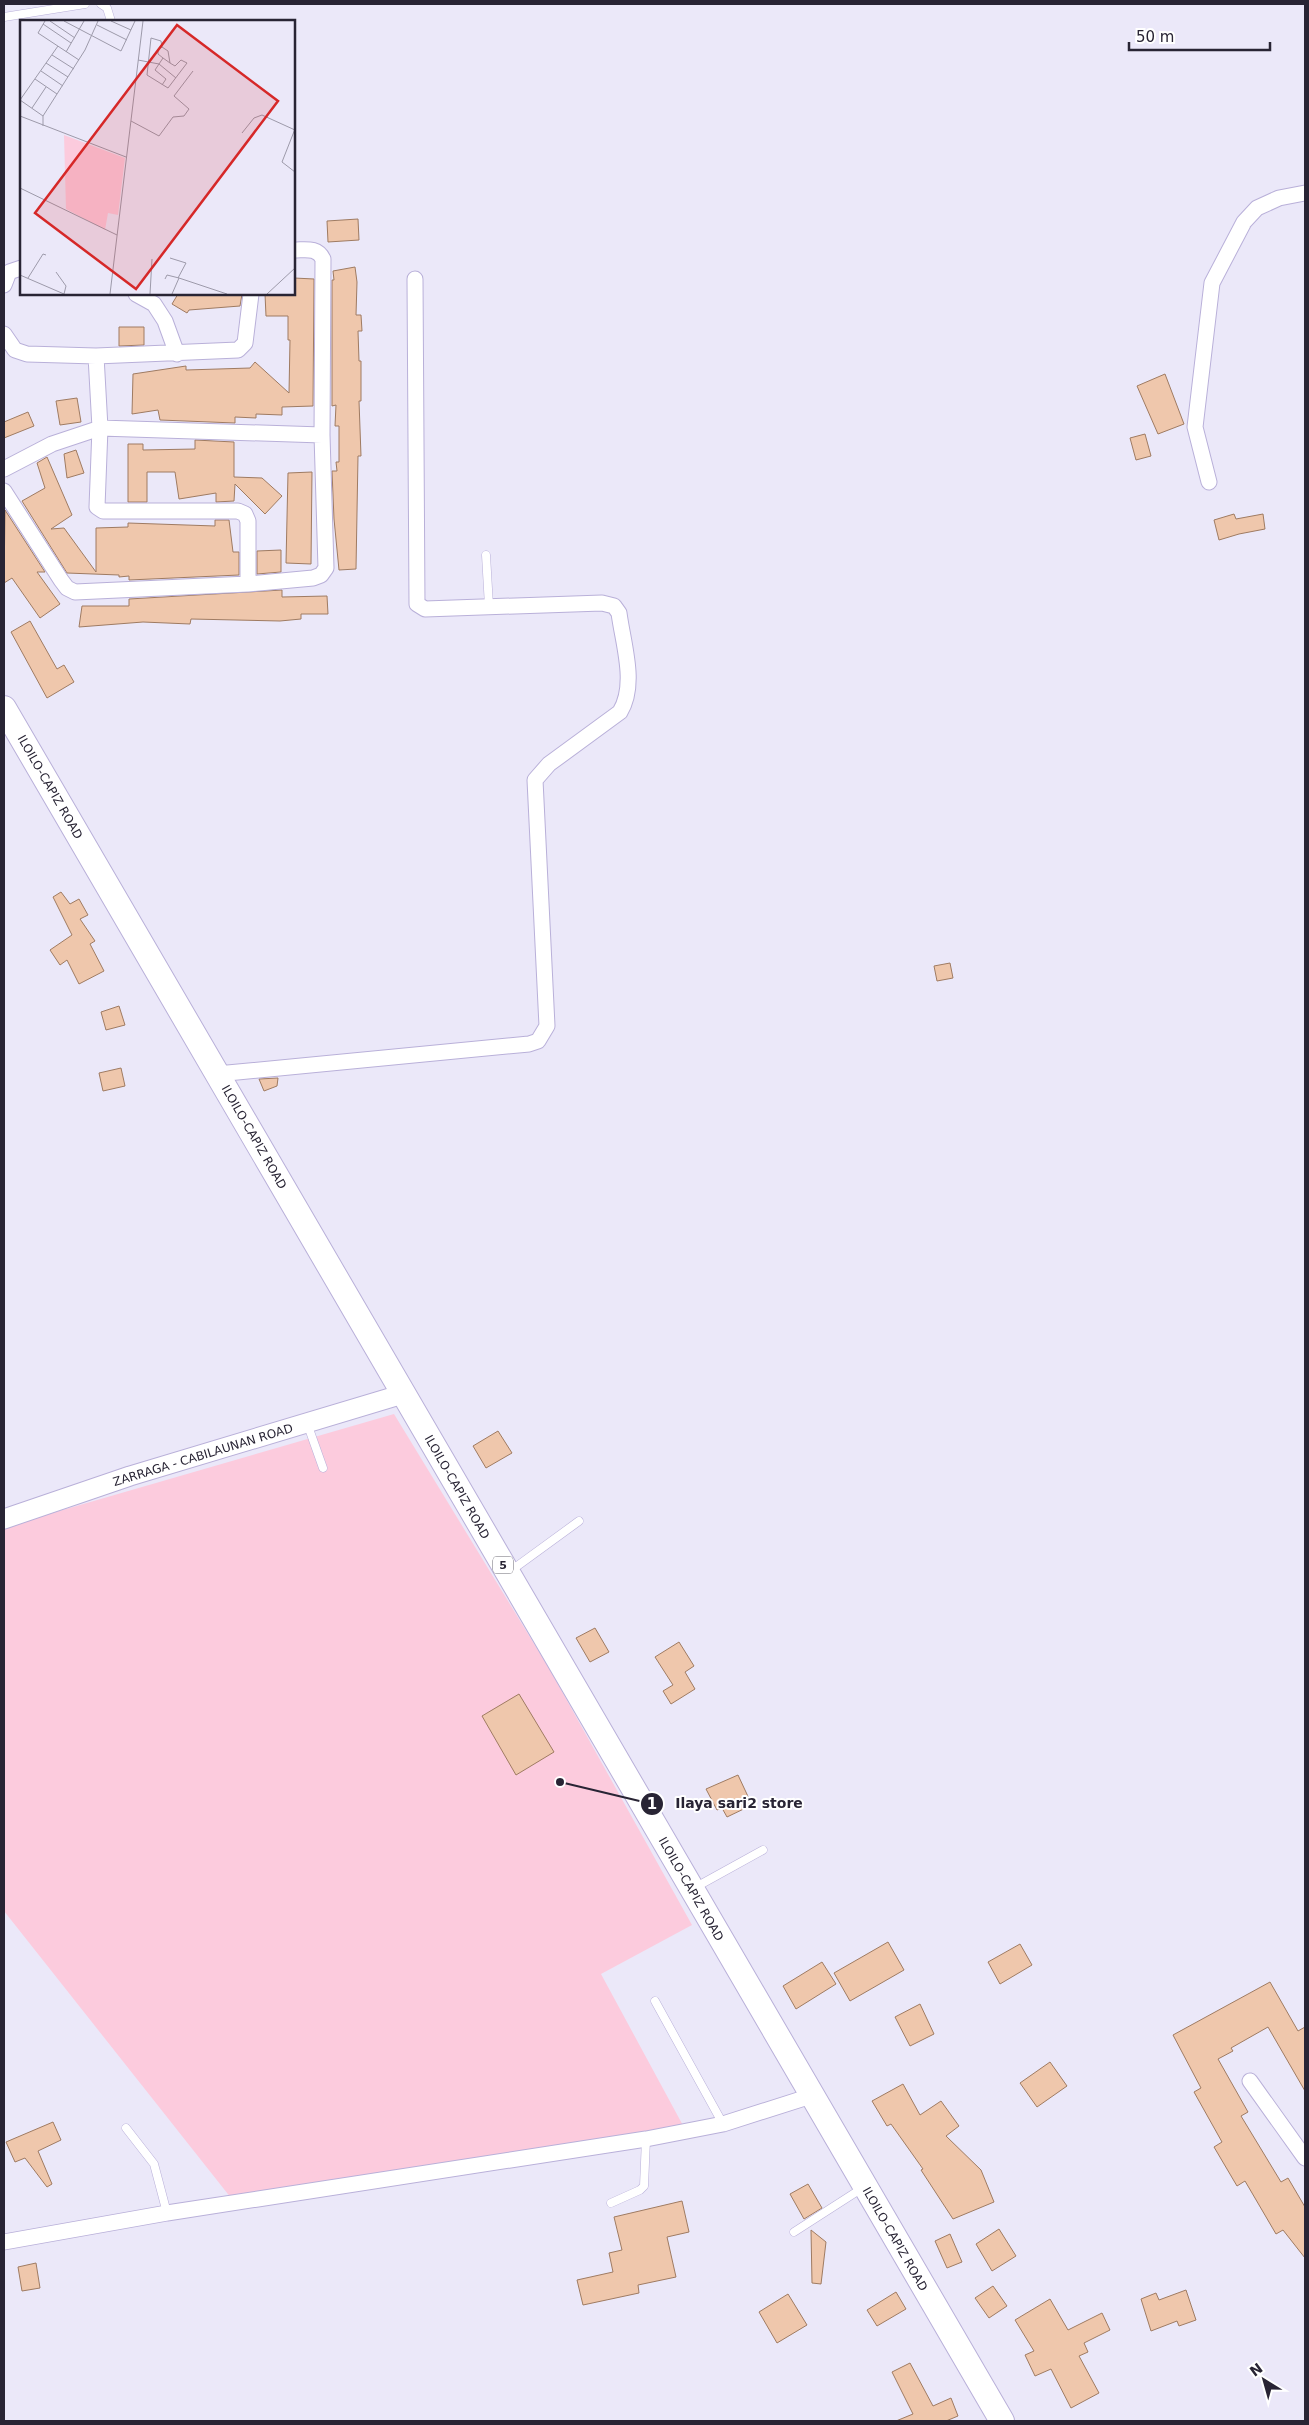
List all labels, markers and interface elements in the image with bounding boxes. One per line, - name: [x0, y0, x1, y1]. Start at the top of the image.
- inset map: [20, 20, 295, 295]
- scale bar: [1129, 20, 1270, 52]
- text: 50 m: [1136, 28, 1174, 46]
- street label: ILOILO-CAPIZ ROAD: [15, 733, 85, 841]
- street label: ILOILO-CAPIZ ROAD: [219, 1083, 289, 1191]
- street label: ZARRAGA - CABILAUNAN ROAD: [111, 1421, 295, 1489]
- street label: ILOILO-CAPIZ ROAD: [422, 1433, 492, 1541]
- road number: 5: [493, 1556, 513, 1574]
- callout: Ilaya sari2 store: [640, 1789, 812, 1818]
- text: 1: [647, 1795, 657, 1813]
- text: Ilaya sari2 store: [675, 1795, 803, 1811]
- street label: ILOILO-CAPIZ ROAD: [656, 1835, 726, 1943]
- street label: ILOILO-CAPIZ ROAD: [860, 2185, 930, 2293]
- north arrow: [1239, 2355, 1289, 2405]
- text: N: [1247, 2360, 1266, 2380]

